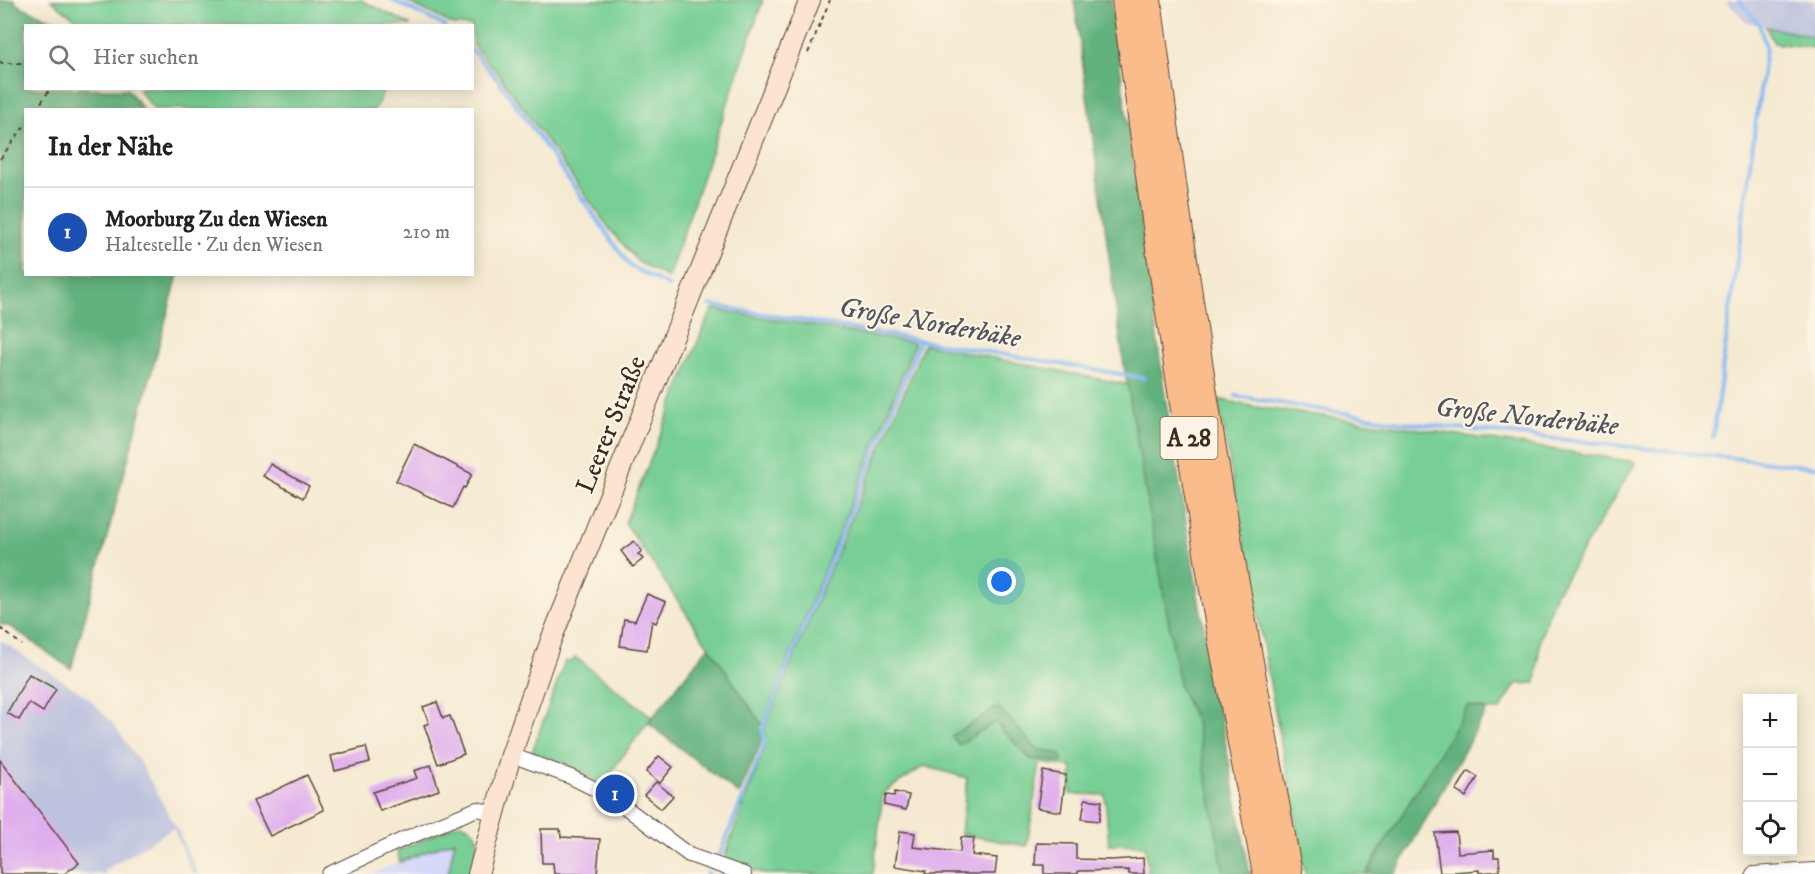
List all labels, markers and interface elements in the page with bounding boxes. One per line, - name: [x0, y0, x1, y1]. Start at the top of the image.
- search box: [24, 24, 474, 90]
- icon: search: [45, 41, 78, 74]
- text: Hier suchen: [93, 44, 199, 71]
- text: In der Nähe: [48, 131, 173, 164]
- text: Moorburg Zu den Wiesen: [105, 206, 327, 233]
- text: 1: [64, 220, 71, 245]
- text: 210 m: [403, 220, 450, 245]
- text: Haltestelle · Zu den Wiesen: [105, 233, 323, 258]
- water label: Große Norderbäke: [836, 290, 1024, 356]
- street label: Leerer Straße: [569, 351, 654, 498]
- water label: Große Norderbäke: [1434, 390, 1621, 444]
- road number: A 28: [1160, 417, 1218, 459]
- your location: [987, 567, 1016, 596]
- map controls: [1743, 694, 1797, 856]
- button: +: [1743, 694, 1797, 748]
- button: −: [1743, 748, 1797, 802]
- pin: 1: [596, 772, 634, 816]
- button: locate: [1743, 802, 1797, 856]

